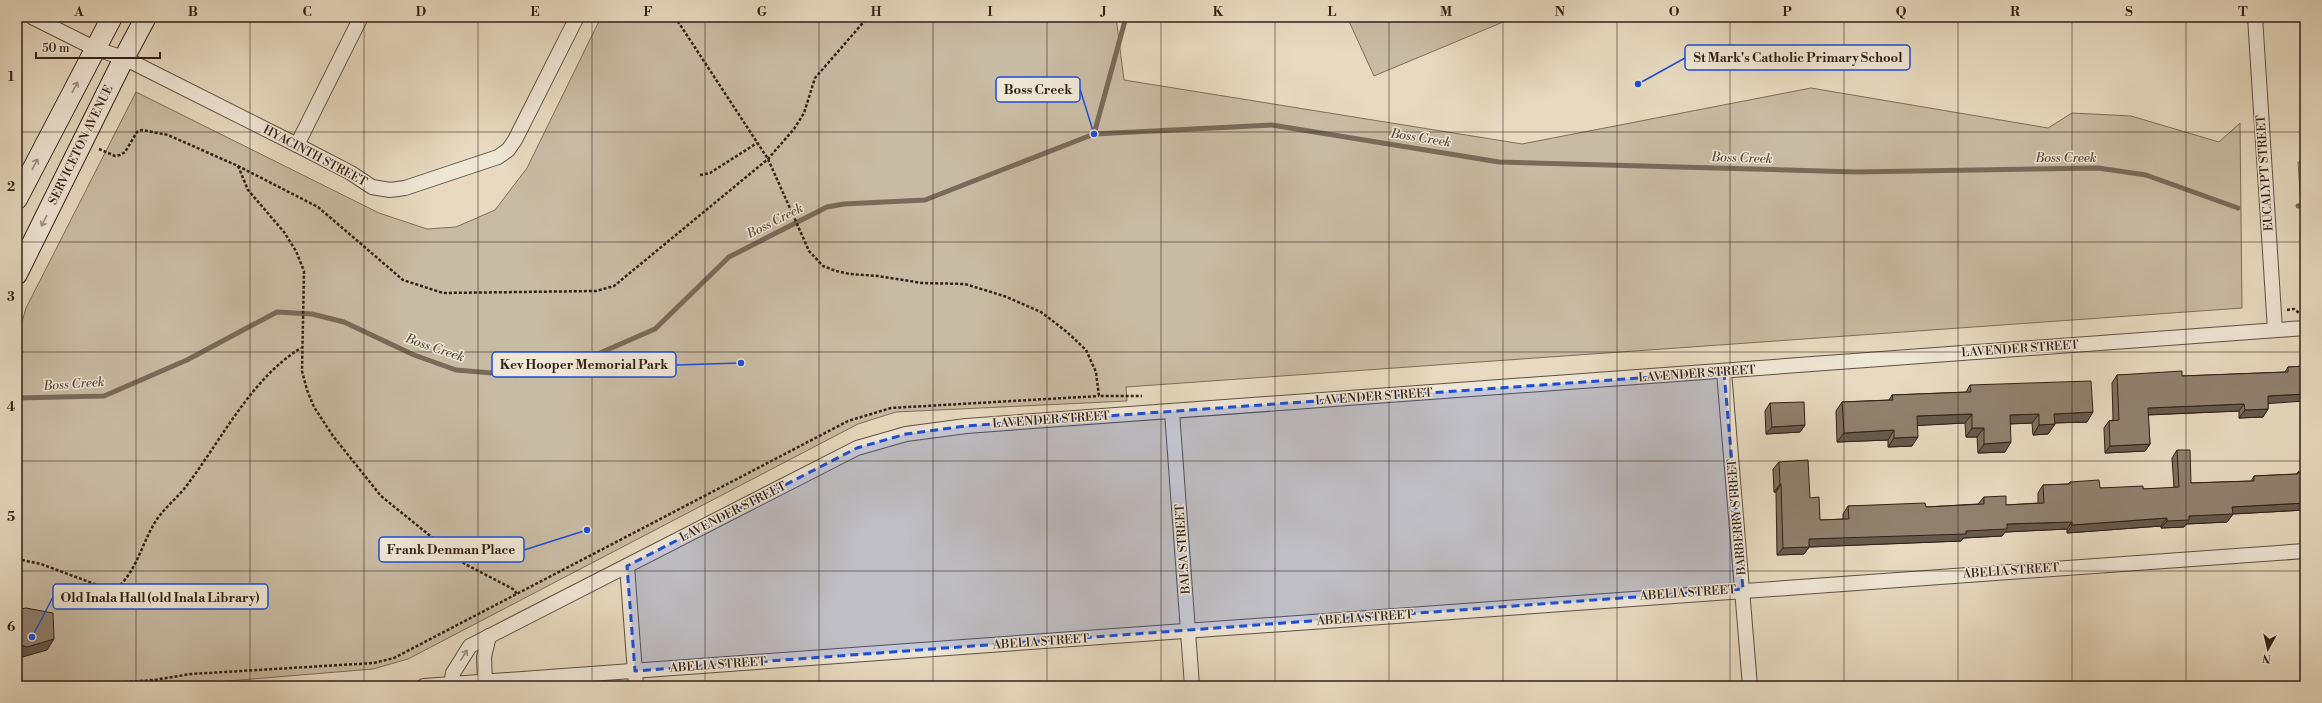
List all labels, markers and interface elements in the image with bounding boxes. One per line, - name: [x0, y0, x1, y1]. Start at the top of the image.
- text: A: [73, 4, 84, 20]
- text: B: [188, 4, 198, 20]
- text: C: [302, 4, 312, 20]
- text: D: [416, 4, 426, 20]
- text: E: [530, 4, 540, 20]
- text: F: [643, 4, 653, 20]
- text: G: [757, 4, 768, 20]
- text: H: [871, 4, 882, 20]
- text: I: [987, 4, 993, 20]
- text: J: [1099, 4, 1107, 20]
- text: K: [1213, 4, 1224, 20]
- text: L: [1328, 4, 1337, 20]
- text: M: [1440, 4, 1452, 20]
- text: N: [1555, 4, 1566, 20]
- text: O: [1669, 4, 1680, 20]
- text: P: [1782, 4, 1792, 20]
- text: Q: [1896, 4, 1907, 20]
- text: R: [2010, 4, 2020, 20]
- text: S: [2125, 4, 2133, 20]
- text: T: [2238, 4, 2248, 20]
- scale bar: [36, 34, 160, 60]
- text: 50 m: [42, 41, 70, 56]
- callout: St Mark's Catholic Primary School: [1685, 45, 1910, 70]
- text: St Mark's Catholic Primary School: [1693, 50, 1903, 66]
- text: 1: [8, 69, 15, 85]
- callout: Boss Creek: [996, 77, 1080, 102]
- one-way arrow: [72, 81, 80, 93]
- text: Boss Creek: [1004, 82, 1073, 98]
- street label: SERVICETON AVENUE: [45, 83, 117, 207]
- street label: EUCALYPT STREET: [2253, 114, 2277, 232]
- street label: HYACINTH STREET: [260, 122, 370, 190]
- water label: Boss Creek: [1389, 125, 1453, 151]
- water label: Boss Creek: [1710, 149, 1773, 167]
- water label: Boss Creek: [2034, 150, 2097, 166]
- one-way arrow: [31, 159, 39, 171]
- text: 2: [7, 179, 15, 195]
- water label: Boss Creek: [743, 200, 806, 242]
- one-way arrow: [40, 214, 47, 226]
- text: 3: [7, 289, 15, 305]
- water label: Boss Creek: [403, 330, 467, 366]
- street label: LAVENDER STREET: [1961, 337, 2080, 361]
- callout: Kev Hooper Memorial Park: [492, 352, 676, 377]
- text: Kev Hooper Memorial Park: [500, 357, 669, 373]
- street label: LAVENDER STREET: [1638, 362, 1757, 386]
- water label: Boss Creek: [42, 374, 105, 394]
- street label: LAVENDER STREET: [1315, 385, 1434, 409]
- text: 4: [7, 399, 16, 415]
- street label: LAVENDER STREET: [992, 408, 1111, 432]
- street label: BARBERRY STREET: [1724, 458, 1750, 577]
- street label: LAVENDER STREET: [677, 478, 789, 545]
- street label: BALSA STREET: [1172, 503, 1194, 595]
- text: 5: [7, 509, 15, 525]
- callout: Frank Denman Place: [379, 537, 524, 562]
- text: Frank Denman Place: [387, 542, 515, 558]
- street label: ABELIA STREET: [1961, 560, 2060, 582]
- street label: ABELIA STREET: [1638, 582, 1737, 604]
- callout: Old Inala Hall (old Inala Library): [53, 584, 268, 609]
- text: Old Inala Hall (old Inala Library): [61, 590, 259, 606]
- street label: ABELIA STREET: [1315, 607, 1414, 629]
- text: 6: [7, 619, 15, 635]
- north arrow: [2248, 629, 2288, 669]
- street label: ABELIA STREET: [991, 631, 1090, 653]
- one-way arrow: [460, 650, 468, 661]
- text: N: [2261, 650, 2272, 665]
- street label: ABELIA STREET: [668, 654, 767, 676]

